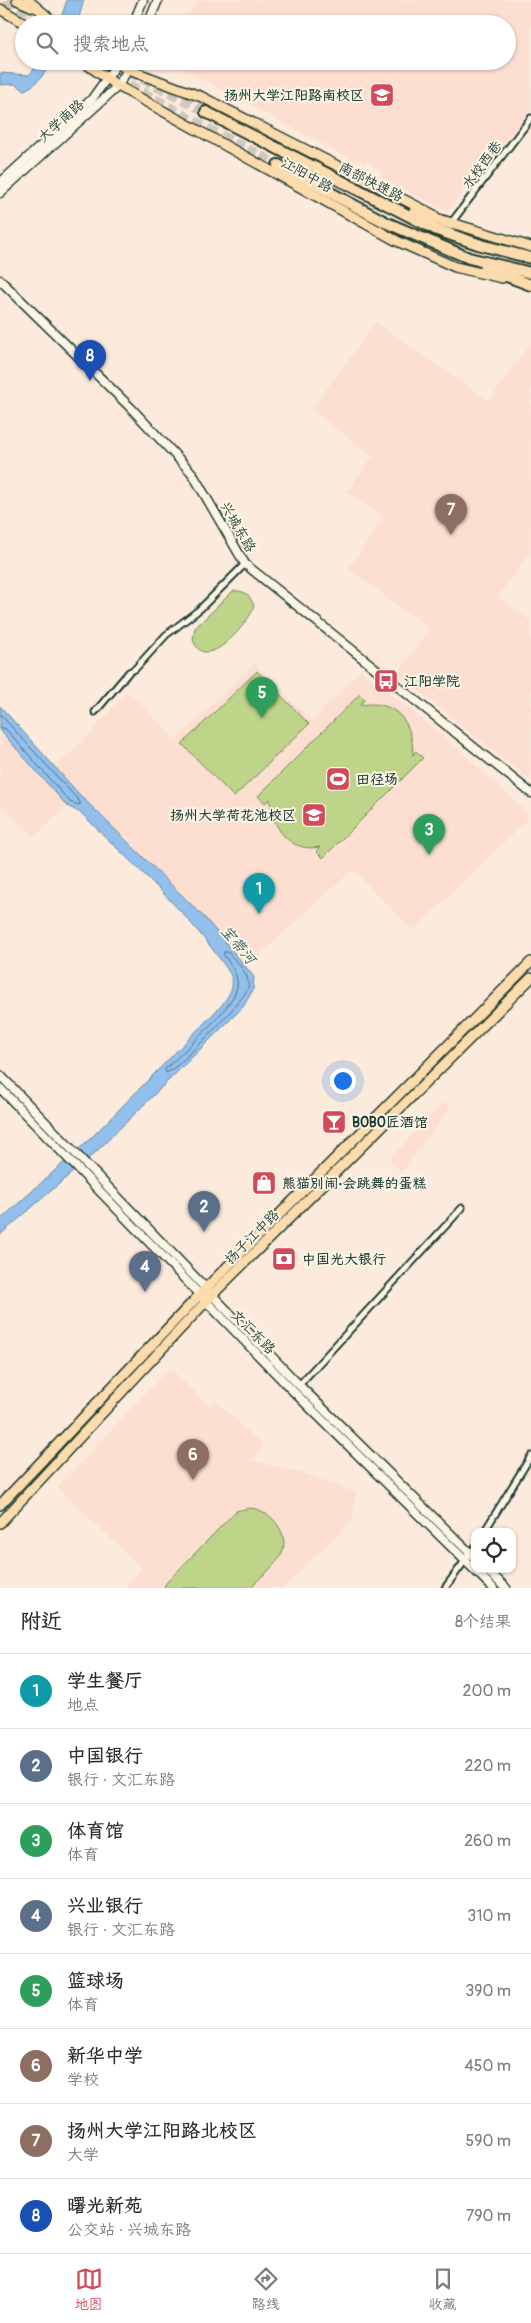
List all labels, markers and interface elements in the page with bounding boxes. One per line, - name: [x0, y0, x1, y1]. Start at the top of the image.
- search box: [15, 15, 516, 70]
- icon: search: [33, 29, 61, 57]
- text: 搜索地点: [73, 32, 149, 56]
- school or university icon: 扬州大学江阳路南校区: [369, 82, 395, 108]
- place label: 扬州大学江阳路南校区: [224, 87, 364, 104]
- street label: 大学南路: [35, 96, 87, 146]
- street label: 水校西巷: [458, 137, 506, 192]
- street label: 江阳中路: [278, 154, 336, 196]
- street label: 南部快速路: [336, 159, 406, 205]
- pin: 8: [74, 340, 106, 381]
- pin: 7: [435, 494, 467, 535]
- street label: 兴城东路: [217, 499, 259, 555]
- bus stop icon: 江阳学院: [373, 668, 399, 694]
- place label: 江阳学院: [404, 673, 460, 690]
- pin: 5: [246, 677, 278, 718]
- sports icon: 田径场: [325, 766, 351, 792]
- place label: 田径场: [356, 771, 398, 788]
- school or university icon: 扬州大学荷花池校区: [301, 802, 327, 828]
- place label: 扬州大学荷花池校区: [170, 807, 296, 824]
- pin: 3: [413, 814, 445, 855]
- pin: 1: [243, 873, 275, 914]
- water label: 宝带河: [216, 922, 262, 971]
- your location: [330, 1068, 356, 1094]
- bar icon: BOBO匠酒馆: [321, 1109, 347, 1135]
- place label: BOBO匠酒馆: [352, 1114, 428, 1131]
- shop icon: 熊猫别闹·会跳舞的蛋糕: [251, 1170, 277, 1196]
- place label: 熊猫别闹·会跳舞的蛋糕: [282, 1175, 427, 1192]
- pin: 2: [188, 1191, 220, 1232]
- street label: 扬子江中路: [221, 1206, 283, 1268]
- bank icon: 中国光大银行: [271, 1246, 297, 1272]
- pin: 4: [129, 1251, 161, 1292]
- place label: 中国光大银行: [302, 1251, 386, 1268]
- street label: 文汇东路: [227, 1306, 279, 1358]
- pin: 6: [177, 1439, 209, 1480]
- map controls: [471, 1528, 516, 1573]
- button: locate: [471, 1528, 516, 1573]
- text: 附近: [20, 1608, 62, 1635]
- text: 8个结果: [455, 1612, 511, 1632]
- text: 学生餐厅: [67, 1669, 143, 1693]
- text: 1: [33, 1681, 39, 1701]
- text: 200 m: [463, 1681, 511, 1701]
- text: 地点: [67, 1695, 99, 1715]
- text: 中国银行: [67, 1744, 143, 1768]
- text: 2: [32, 1756, 40, 1776]
- text: 220 m: [465, 1756, 511, 1776]
- text: 银行 · 文汇东路: [67, 1770, 175, 1790]
- text: 体育馆: [67, 1819, 124, 1843]
- text: 3: [32, 1831, 40, 1851]
- text: 260 m: [464, 1831, 511, 1851]
- text: 体育: [67, 1845, 99, 1865]
- text: 兴业银行: [67, 1894, 143, 1918]
- text: 4: [31, 1906, 41, 1926]
- text: 310 m: [467, 1906, 511, 1926]
- text: 银行 · 文汇东路: [67, 1920, 175, 1940]
- text: 篮球场: [67, 1969, 124, 1993]
- text: 5: [32, 1981, 40, 2001]
- text: 390 m: [465, 1981, 511, 2001]
- text: 体育: [67, 1995, 99, 2015]
- text: 新华中学: [67, 2044, 143, 2068]
- text: 6: [31, 2056, 41, 2076]
- text: 450 m: [464, 2056, 511, 2076]
- text: 学校: [67, 2070, 99, 2090]
- text: 扬州大学江阳路北校区: [67, 2119, 257, 2143]
- text: 7: [32, 2131, 40, 2151]
- text: 590 m: [465, 2131, 511, 2151]
- text: 大学: [67, 2145, 99, 2165]
- text: 曙光新苑: [67, 2194, 143, 2218]
- text: 8: [32, 2206, 40, 2226]
- text: 790 m: [466, 2206, 511, 2226]
- text: 公交站 · 兴城东路: [67, 2220, 191, 2240]
- tab: 地图: [75, 2265, 103, 2313]
- tab: 路线: [252, 2265, 280, 2313]
- tab: 收藏: [429, 2265, 457, 2313]

